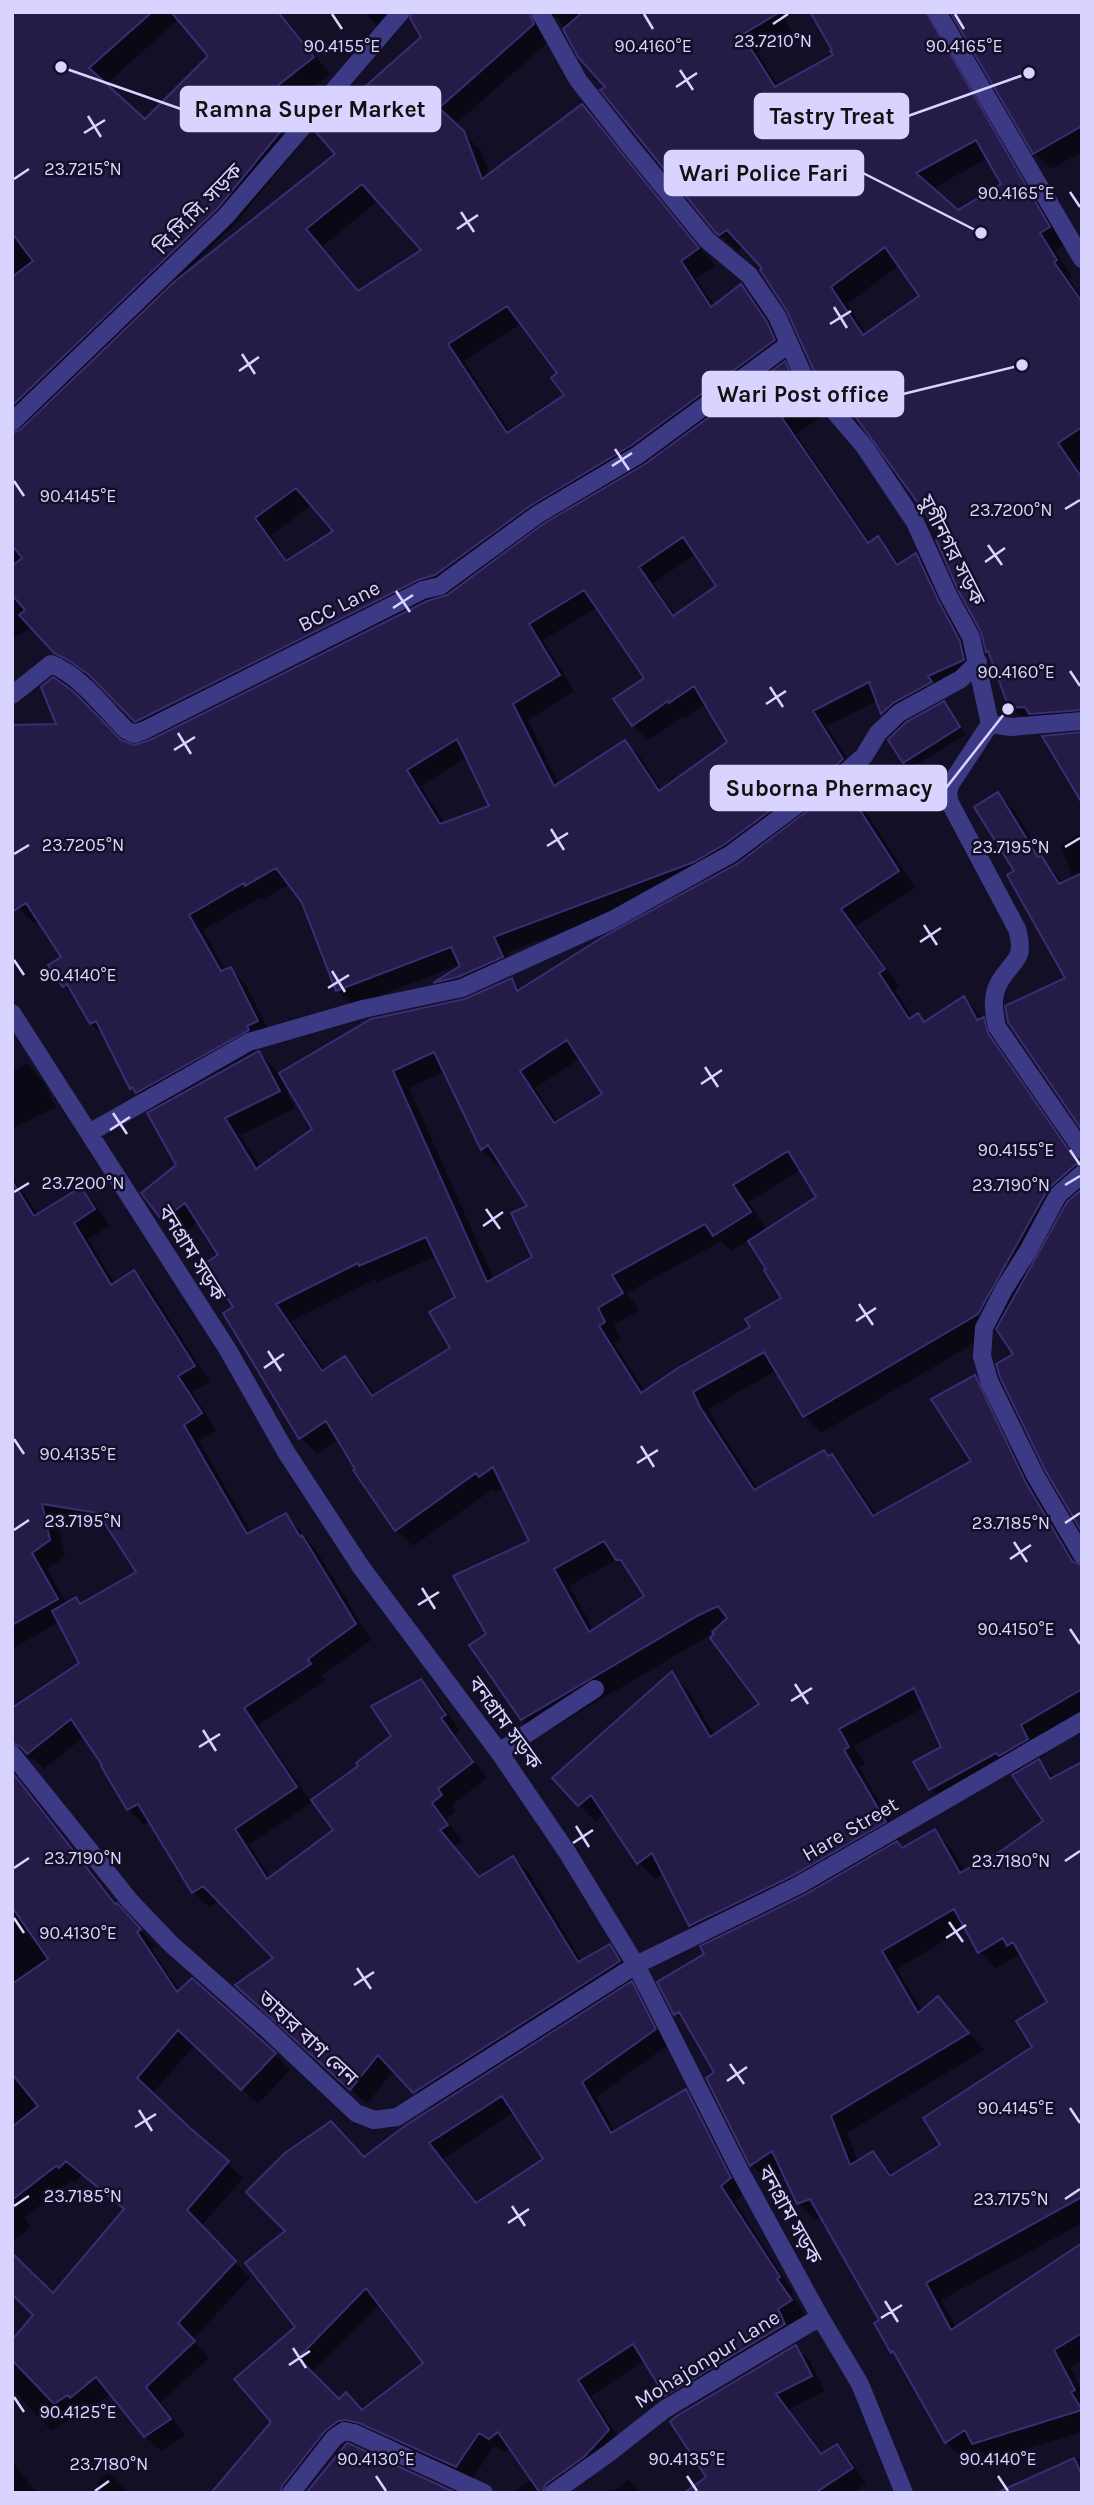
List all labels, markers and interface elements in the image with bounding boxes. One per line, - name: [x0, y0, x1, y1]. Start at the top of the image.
- text: 23.7210°N: [734, 30, 812, 52]
- text: 90.4155°E: [304, 35, 380, 57]
- text: 90.4160°E: [614, 35, 692, 57]
- text: 90.4165°E: [925, 35, 1003, 57]
- callout: Ramna Super Market: [181, 87, 440, 131]
- callout: Tastry Treat: [755, 94, 908, 138]
- text: Ramna Super Market: [194, 96, 426, 123]
- text: Tastry Treat: [769, 103, 895, 130]
- callout: Wari Police Fari: [665, 151, 863, 195]
- text: 23.7215°N: [44, 158, 122, 180]
- street label: বি.সি.সি. সড়ক: [148, 158, 248, 260]
- text: Wari Police Fari: [679, 160, 849, 187]
- text: 90.4165°E: [977, 182, 1055, 204]
- callout: Wari Post office: [703, 372, 903, 416]
- text: Wari Post office: [717, 381, 889, 408]
- text: 90.4145°E: [40, 485, 116, 507]
- street label: যুগীনগর সড়ক: [913, 490, 991, 610]
- text: 23.7200°N: [970, 499, 1052, 521]
- street label: BCC Lane: [294, 575, 384, 637]
- text: 90.4160°E: [977, 661, 1055, 683]
- callout: Suborna Phermacy: [711, 766, 946, 810]
- text: Suborna Phermacy: [726, 775, 933, 802]
- text: 23.7205°N: [42, 834, 124, 856]
- text: 23.7195°N: [972, 836, 1050, 858]
- text: 90.4140°E: [39, 964, 117, 986]
- text: 90.4155°E: [978, 1139, 1054, 1161]
- text: 23.7200°N: [42, 1172, 124, 1194]
- text: 23.7190°N: [972, 1174, 1050, 1196]
- street label: বনগ্রাম সড়ক: [153, 1200, 231, 1306]
- text: 90.4135°E: [39, 1443, 117, 1465]
- text: 23.7195°N: [44, 1510, 122, 1532]
- text: 23.7185°N: [972, 1512, 1050, 1534]
- text: 90.4150°E: [977, 1618, 1055, 1640]
- street label: বনগ্রাম সড়ক: [463, 1671, 547, 1775]
- street label: Hare Street: [798, 1792, 902, 1866]
- text: 23.7190°N: [44, 1847, 122, 1869]
- text: 23.7180°N: [972, 1850, 1050, 1872]
- text: 90.4130°E: [39, 1922, 117, 1944]
- street label: তাহার বাগ লেন: [253, 1985, 363, 2090]
- text: 90.4145°E: [978, 2097, 1054, 2119]
- street label: বনগ্রাম সড়ক: [753, 2161, 827, 2269]
- text: 23.7185°N: [44, 2185, 122, 2207]
- text: 23.7175°N: [973, 2188, 1049, 2210]
- street label: Mohajonpur Lane: [630, 2305, 784, 2413]
- text: 90.4125°E: [39, 2401, 117, 2423]
- text: 90.4130°E: [337, 2448, 415, 2470]
- text: 90.4135°E: [648, 2448, 726, 2470]
- text: 90.4140°E: [959, 2448, 1037, 2470]
- text: 23.7180°N: [70, 2453, 148, 2475]

